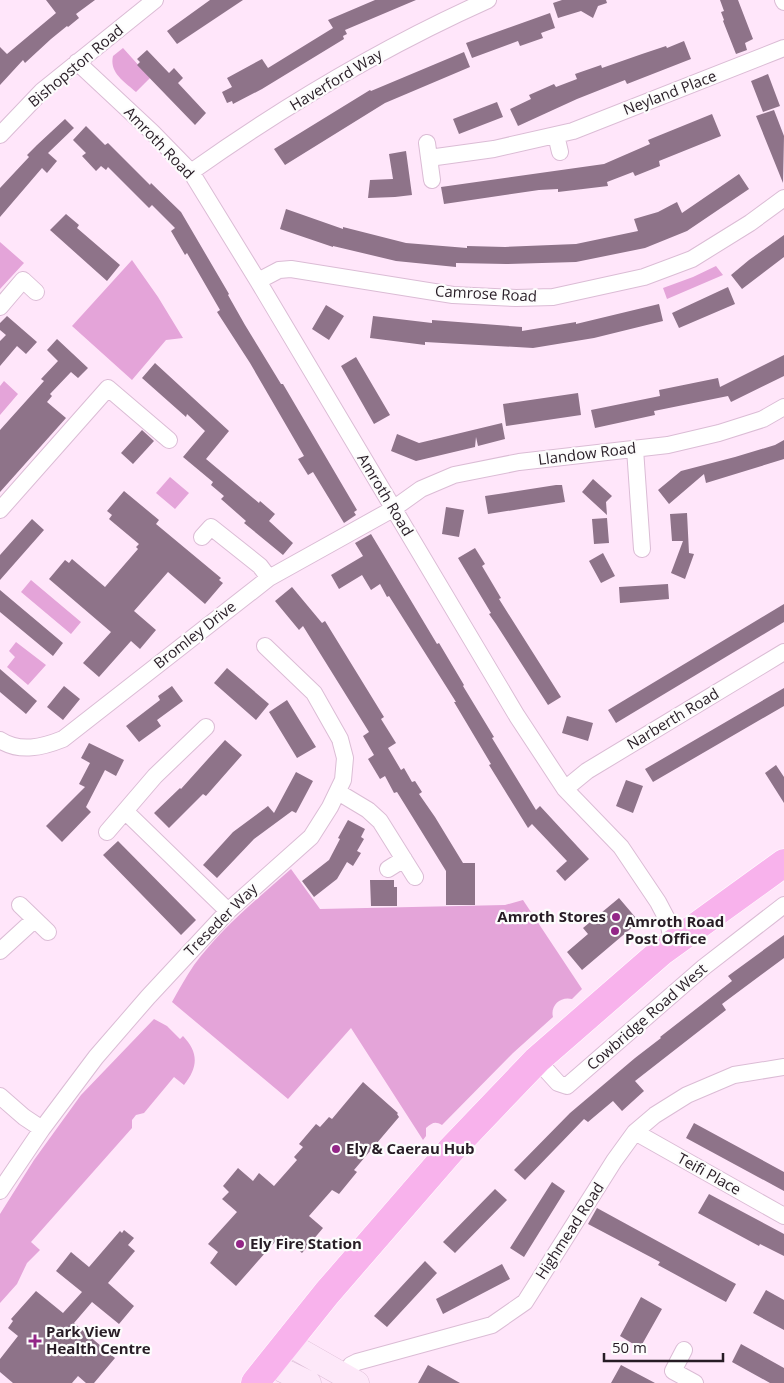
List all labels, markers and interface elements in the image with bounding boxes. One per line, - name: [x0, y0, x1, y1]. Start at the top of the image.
- street label: Bishopston Road: [24, 20, 127, 111]
- street label: Haverford Way: [286, 43, 386, 115]
- street label: Neyland Place: [620, 65, 719, 119]
- street label: Amroth Road: [120, 102, 199, 183]
- street label: Camrose Road: [435, 280, 538, 306]
- street label: Llandow Road: [537, 437, 637, 469]
- street label: Amroth Road: [353, 450, 418, 539]
- street label: Bromley Drive: [149, 596, 240, 673]
- street label: Narberth Road: [623, 683, 722, 753]
- street label: Treseder Way: [179, 878, 262, 960]
- place label: Amroth Stores: [497, 906, 606, 926]
- marker: Amroth Stores: [610, 911, 622, 923]
- place label: Amroth Road Post Office: [625, 911, 724, 948]
- marker: Amroth Road Post Office: [609, 925, 621, 937]
- street label: Cowbridge Road West: [582, 958, 711, 1074]
- place label: Ely & Caerau Hub: [346, 1138, 475, 1158]
- marker: Ely & Caerau Hub: [330, 1143, 342, 1155]
- street label: Teifi Place: [674, 1147, 745, 1199]
- street label: Highmead Road: [530, 1178, 608, 1283]
- place label: Ely Fire Station: [250, 1233, 362, 1253]
- marker: Ely Fire Station: [234, 1238, 246, 1250]
- place label: Park View Health Centre: [46, 1321, 151, 1358]
- scale bar: [604, 1330, 723, 1362]
- marker: Park View Health Centre: [28, 1334, 42, 1348]
- text: 50 m: [612, 1337, 647, 1357]

